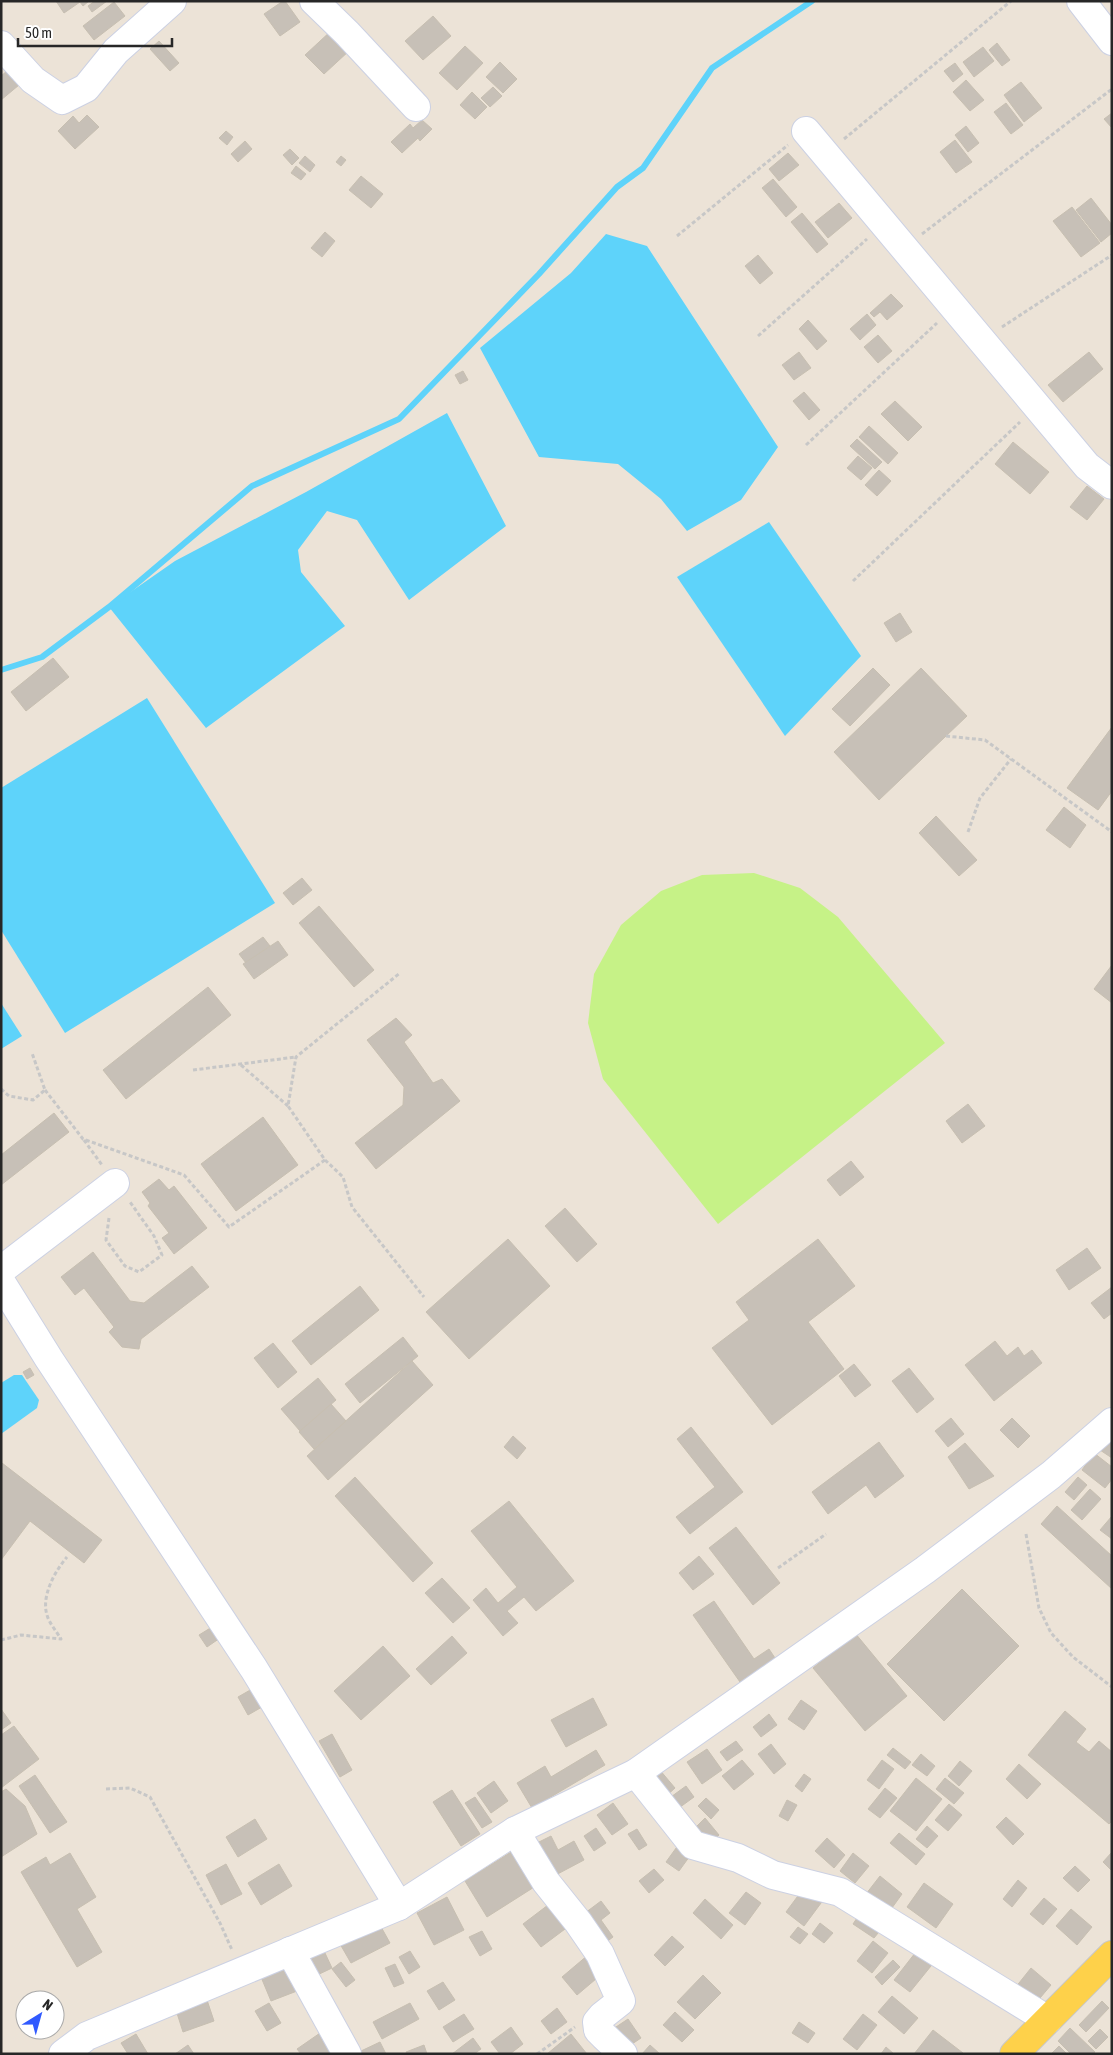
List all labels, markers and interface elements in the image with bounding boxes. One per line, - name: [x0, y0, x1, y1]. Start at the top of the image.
- scale bar: [18, 15, 171, 47]
- text: 50 m: [25, 24, 52, 41]
- north arrow: [15, 1990, 65, 2040]
- text: N: [40, 1996, 56, 2013]

